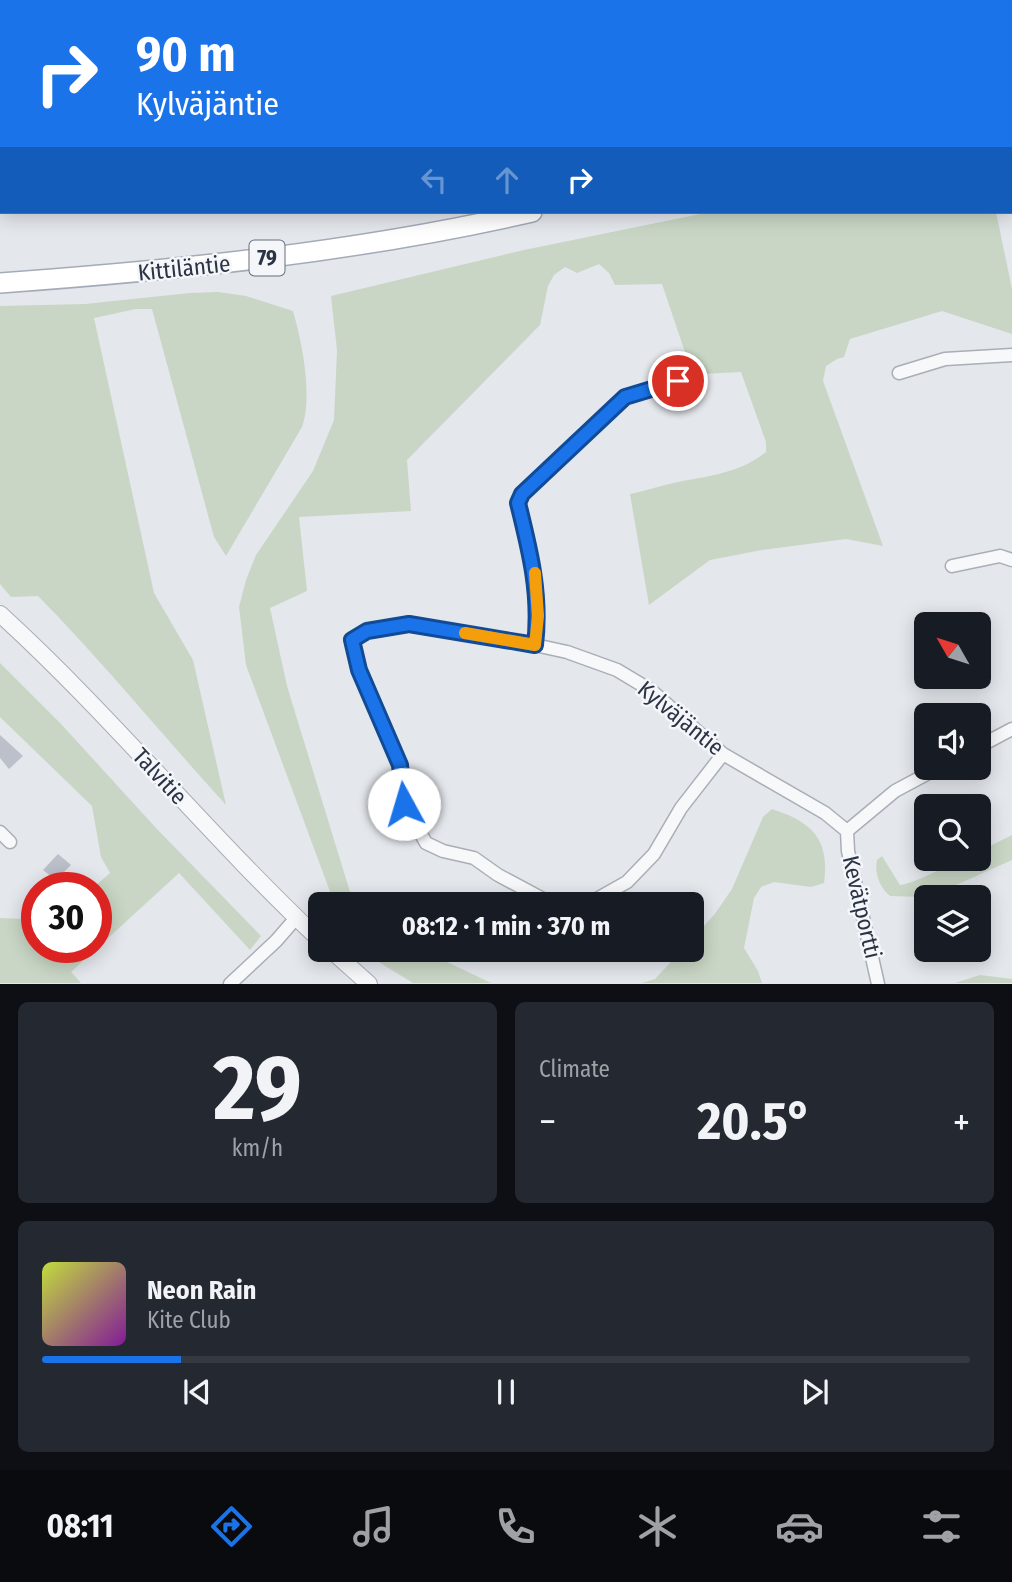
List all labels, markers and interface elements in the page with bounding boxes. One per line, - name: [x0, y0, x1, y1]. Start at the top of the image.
- text: 90 m: [136, 25, 236, 84]
- icon: right: [21, 28, 112, 119]
- text: Kylväjäntie: [136, 85, 279, 123]
- icon: left: [415, 161, 453, 199]
- icon: ahead: [488, 161, 526, 199]
- icon: right: [561, 161, 599, 199]
- road number: 79: [250, 240, 284, 276]
- street label: Kittiläntie: [136, 249, 232, 287]
- pin: [648, 351, 708, 411]
- icon: arrive: [659, 362, 697, 400]
- north arrow: [914, 612, 990, 690]
- map controls: [914, 612, 991, 962]
- street label: Kylväjäntie: [632, 675, 730, 761]
- button: sound: [914, 703, 991, 780]
- street label: Talvitie: [127, 742, 193, 810]
- position arrow: [367, 767, 441, 841]
- button: search: [914, 794, 991, 871]
- street label: Kevätportti: [837, 853, 887, 961]
- speed limit sign: 30: [21, 872, 112, 963]
- button: layers: [914, 885, 991, 962]
- text: 08:12 · 1 min · 370 m: [402, 911, 610, 942]
- text: 29: [213, 1034, 302, 1143]
- text: Climate: [539, 1055, 610, 1083]
- text: 20.5°: [697, 1090, 812, 1153]
- text: −: [539, 1099, 556, 1145]
- text: +: [953, 1099, 970, 1145]
- text: km/h: [232, 1134, 283, 1162]
- text: Neon Rain: [147, 1275, 256, 1306]
- text: Kite Club: [147, 1306, 231, 1334]
- icon: previous: [178, 1373, 216, 1411]
- icon: pause: [487, 1373, 525, 1411]
- icon: next: [796, 1373, 834, 1411]
- icon: directions: [207, 1502, 256, 1551]
- icon: music: [349, 1502, 398, 1551]
- icon: phone: [491, 1502, 540, 1551]
- icon: climate: [633, 1502, 682, 1551]
- icon: car: [775, 1502, 824, 1551]
- icon: filters: [917, 1502, 966, 1551]
- text: 08:11: [46, 1507, 114, 1545]

